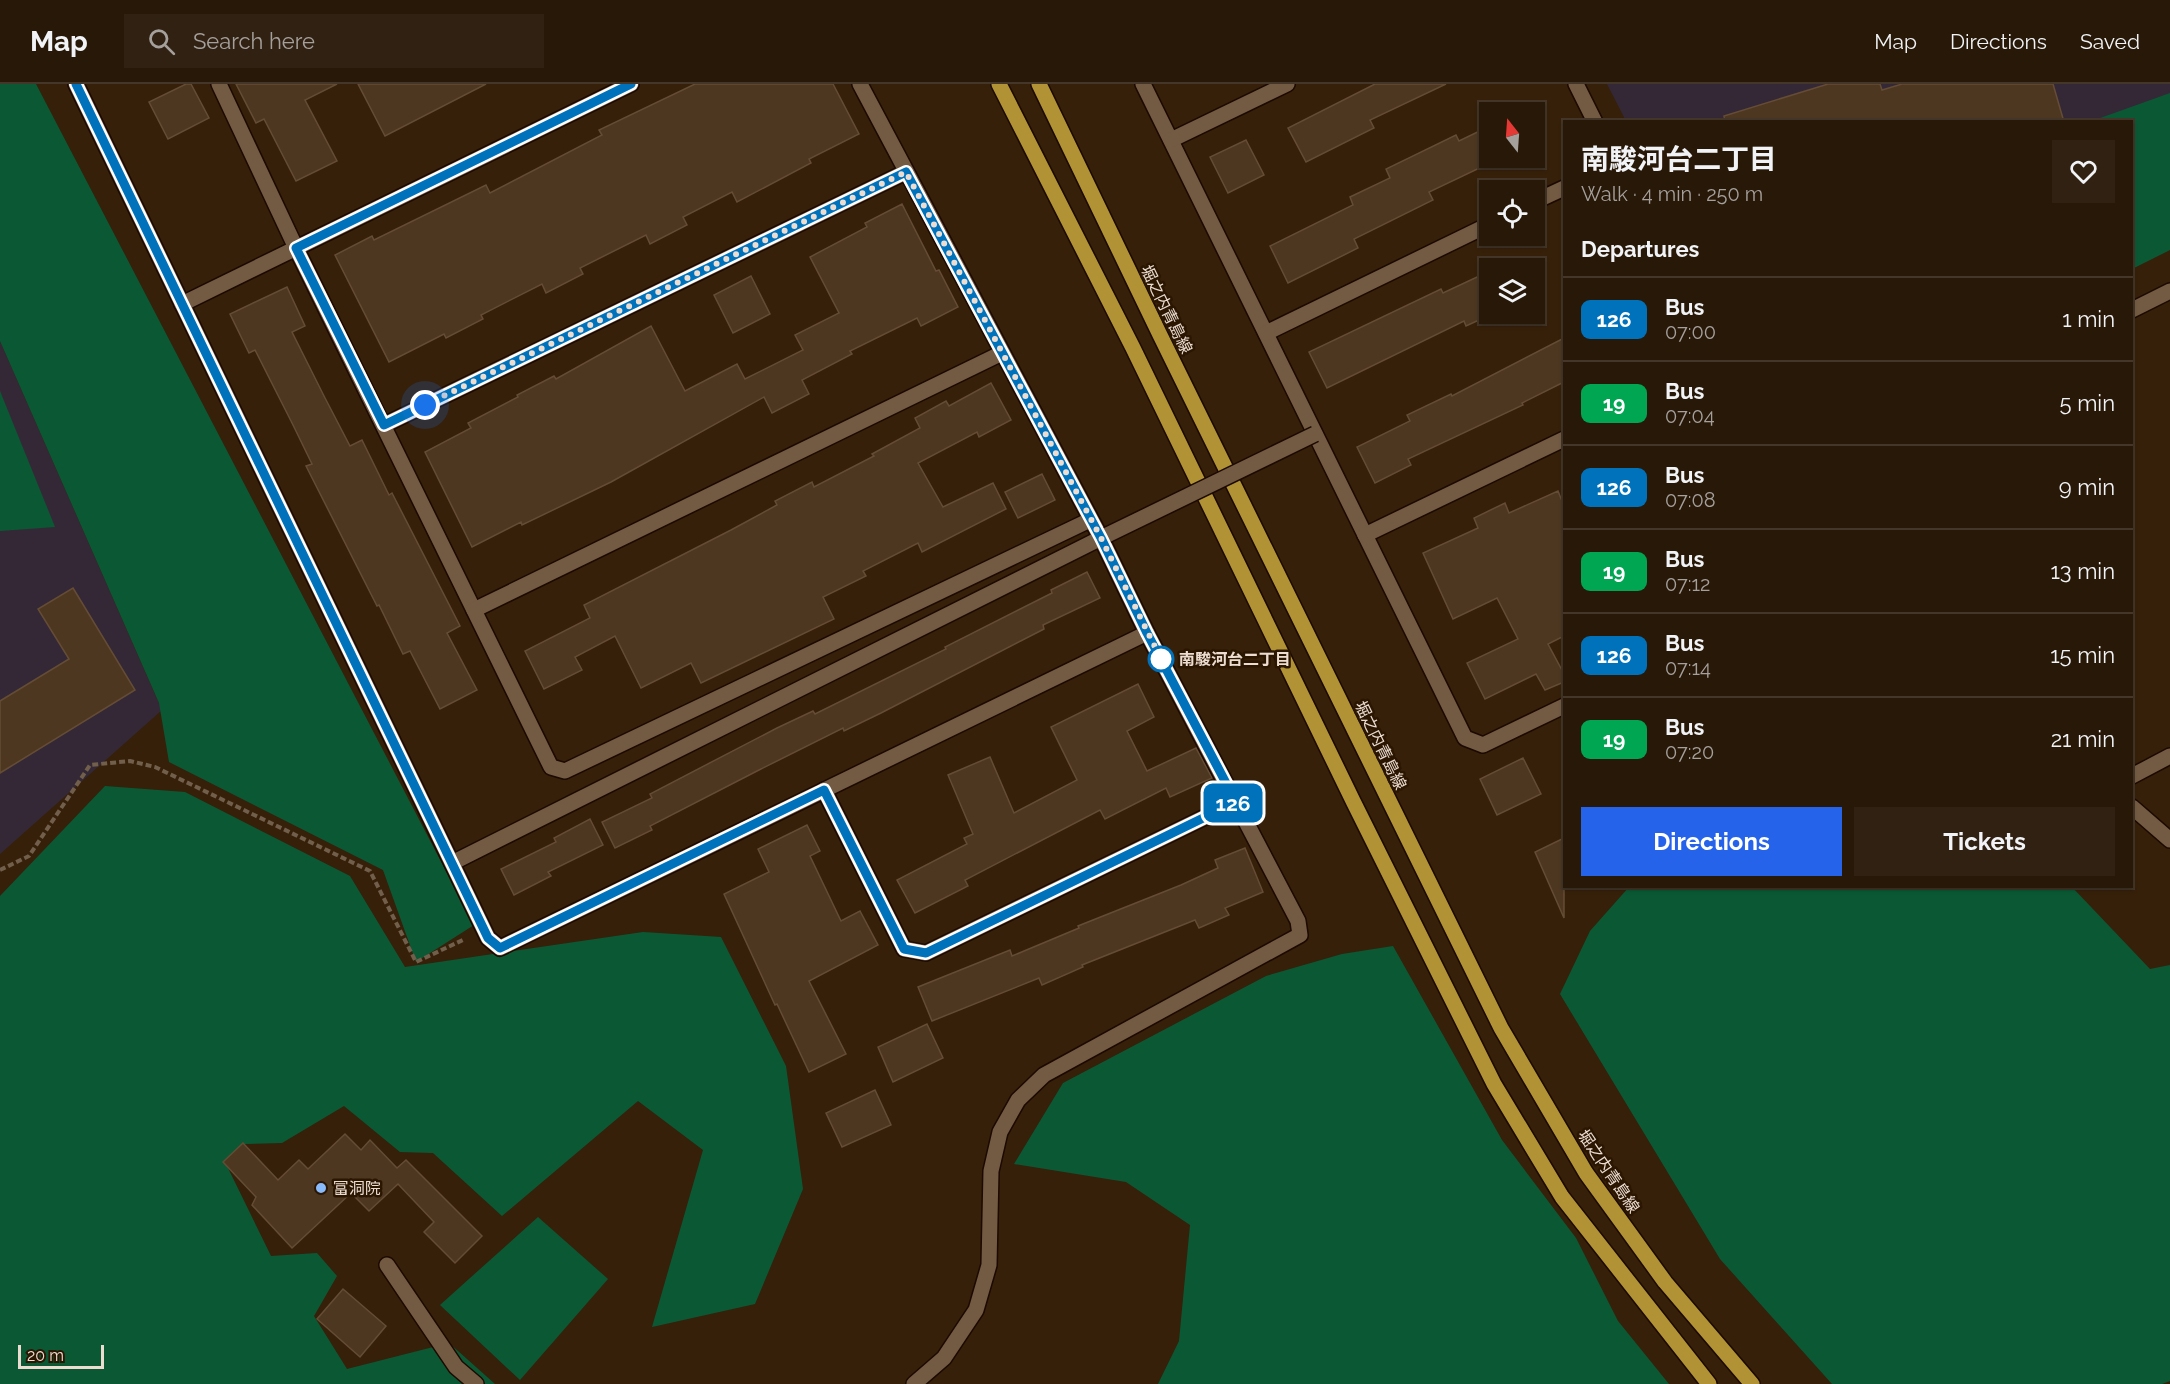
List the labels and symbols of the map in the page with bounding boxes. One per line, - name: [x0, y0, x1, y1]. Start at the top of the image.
- north arrow: [1479, 102, 1545, 168]
- street label: 堀之内青島線: [1137, 262, 1196, 357]
- your location: [410, 390, 440, 420]
- marker: 南駿河台二丁目: [1148, 646, 1174, 672]
- place label: 南駿河台二丁目: [1179, 650, 1291, 669]
- street label: 堀之内青島線: [1351, 698, 1410, 793]
- line badge: 126: [1198, 784, 1268, 822]
- street label: 堀之内青島線: [1574, 1126, 1643, 1216]
- place label: 富洞院: [333, 1179, 381, 1198]
- marker: 富洞院: [314, 1181, 328, 1195]
- scale bar: [18, 1342, 104, 1370]

